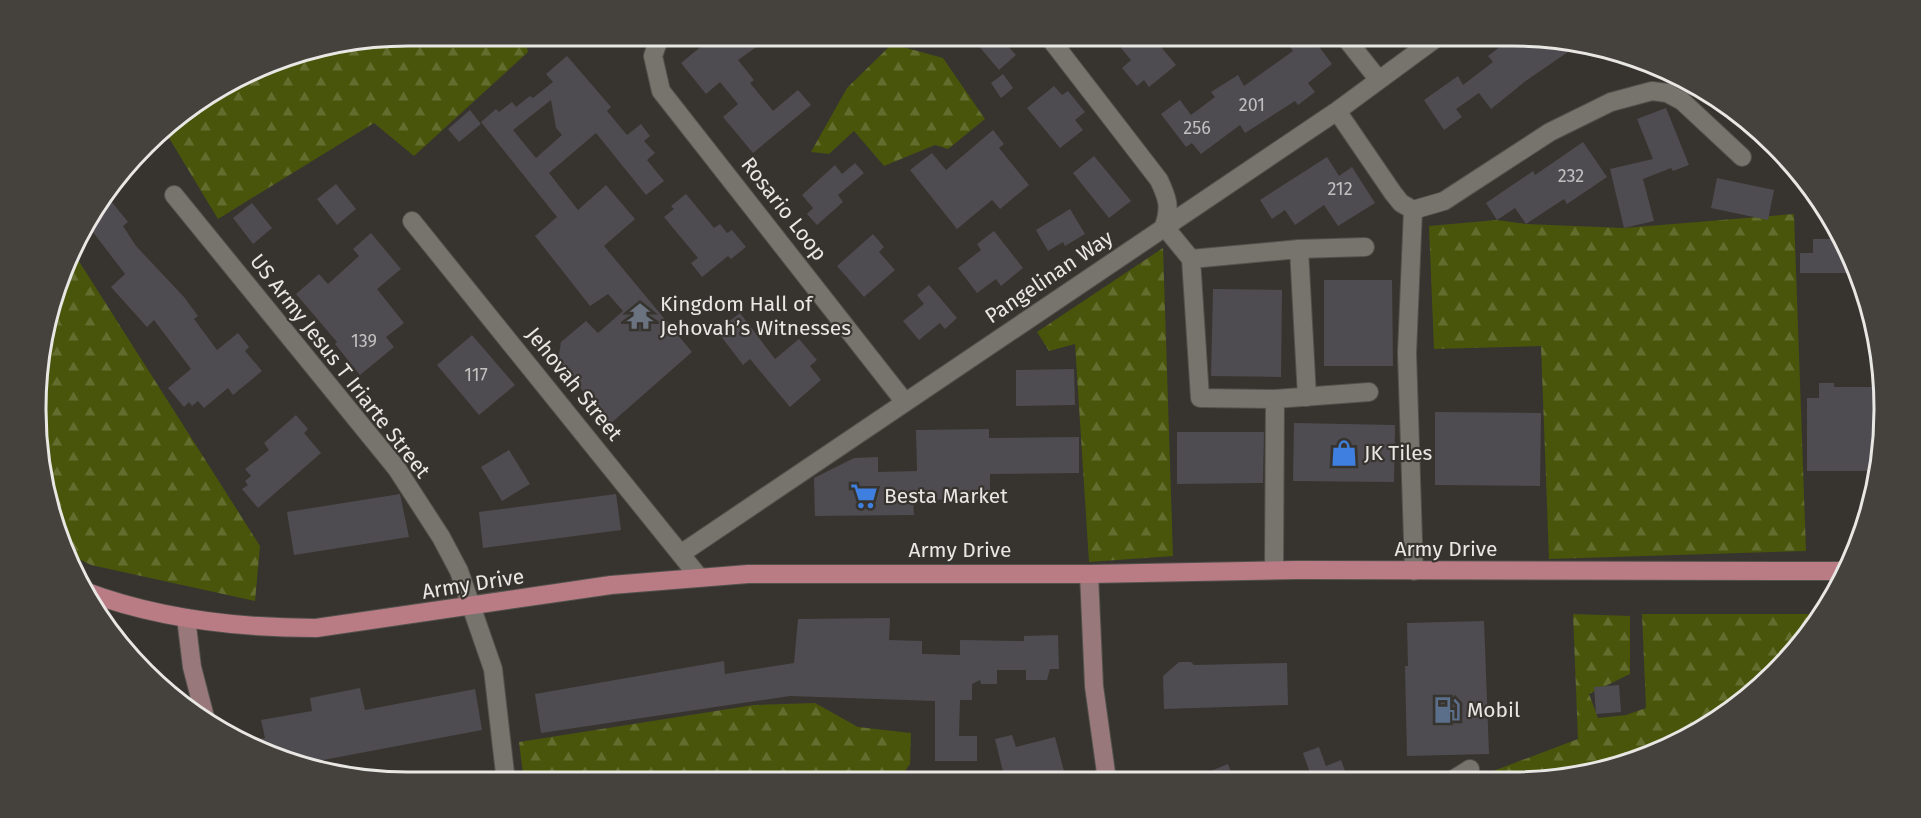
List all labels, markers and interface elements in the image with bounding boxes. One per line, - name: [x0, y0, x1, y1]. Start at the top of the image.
- house number: 201: [1239, 94, 1265, 116]
- house number: 256: [1183, 117, 1211, 139]
- street label: Rosario Loop: [735, 152, 833, 266]
- house number: 232: [1558, 165, 1584, 187]
- house number: 212: [1327, 178, 1353, 200]
- street label: Pangelinan Way: [980, 224, 1118, 329]
- street label: US Army Jesus T Iriarte Street: [244, 249, 436, 484]
- place label: Kingdom Hall of Jehovah’s Witnesses: [660, 291, 851, 341]
- temple icon: Kingdom Hall of Jehovah’s Witnesses: [625, 301, 655, 331]
- street label: Jehovah Street: [520, 322, 628, 446]
- house number: 139: [351, 330, 377, 352]
- house number: 117: [464, 364, 488, 386]
- shop icon: JK Tiles: [1329, 438, 1359, 468]
- place label: JK Tiles: [1364, 440, 1433, 466]
- supermarket icon: Besta Market: [849, 481, 879, 511]
- place label: Besta Market: [884, 483, 1008, 509]
- street label: Army Drive: [1394, 536, 1498, 562]
- street label: Army Drive: [908, 537, 1012, 563]
- street label: Army Drive: [420, 563, 526, 605]
- fuel station icon: Mobil: [1432, 695, 1462, 725]
- place label: Mobil: [1467, 697, 1520, 723]

